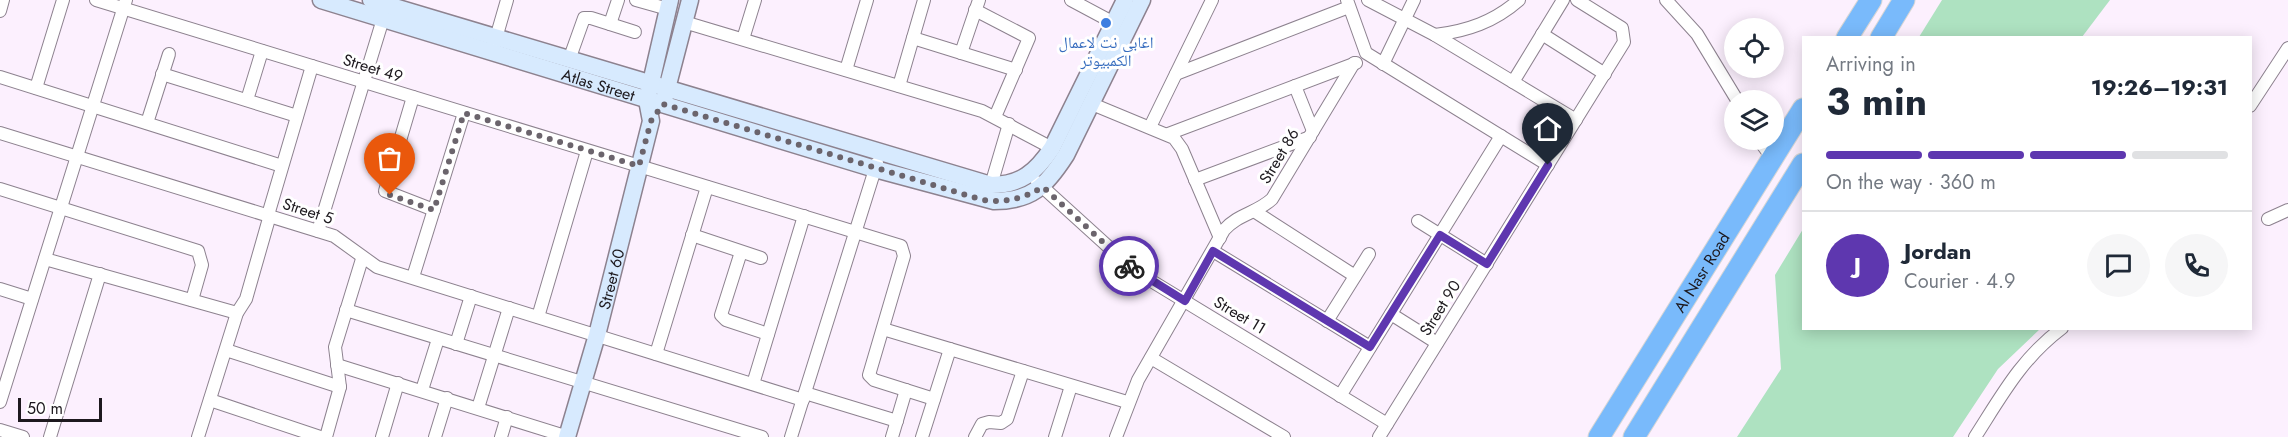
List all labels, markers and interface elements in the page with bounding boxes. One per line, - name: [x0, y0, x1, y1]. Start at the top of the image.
- marker: اغابى نت لاعمال الكمبيوتر: [1099, 16, 1113, 30]
- map controls: [1724, 18, 1784, 150]
- button: locate: [1724, 18, 1784, 78]
- place label: اغابى نت لاعمال الكمبيوتر: [1059, 31, 1153, 72]
- street label: Street 49: [340, 48, 406, 88]
- text: Arriving in: [1826, 50, 1916, 79]
- street label: Atlas Street: [559, 63, 638, 107]
- text: 19:26–19:31: [2091, 71, 2228, 103]
- text: 3 min: [1826, 73, 1927, 130]
- button: layers: [1724, 90, 1784, 150]
- pin: [1522, 103, 1573, 165]
- icon: home: [1531, 112, 1564, 145]
- street label: Street 86: [1253, 124, 1305, 188]
- pin: [364, 133, 415, 195]
- icon: bag: [373, 142, 406, 175]
- text: On the way · 360 m: [1826, 168, 1996, 197]
- street label: Street 5: [280, 192, 336, 230]
- street label: Al Nasr Road: [1668, 228, 1735, 317]
- button: chat: [2087, 234, 2150, 297]
- button: phone: [2165, 234, 2228, 297]
- text: Jordan: [1904, 235, 1971, 267]
- courier: [1099, 236, 1159, 296]
- street label: Street 60: [592, 246, 630, 312]
- text: J: [1854, 249, 1861, 281]
- icon: bike: [1113, 250, 1146, 283]
- text: Courier · 4.9: [1904, 267, 2016, 296]
- street label: Street 90: [1414, 276, 1466, 340]
- street label: Street 11: [1209, 290, 1271, 340]
- scale bar: [18, 395, 102, 422]
- text: 50 m: [27, 397, 63, 420]

